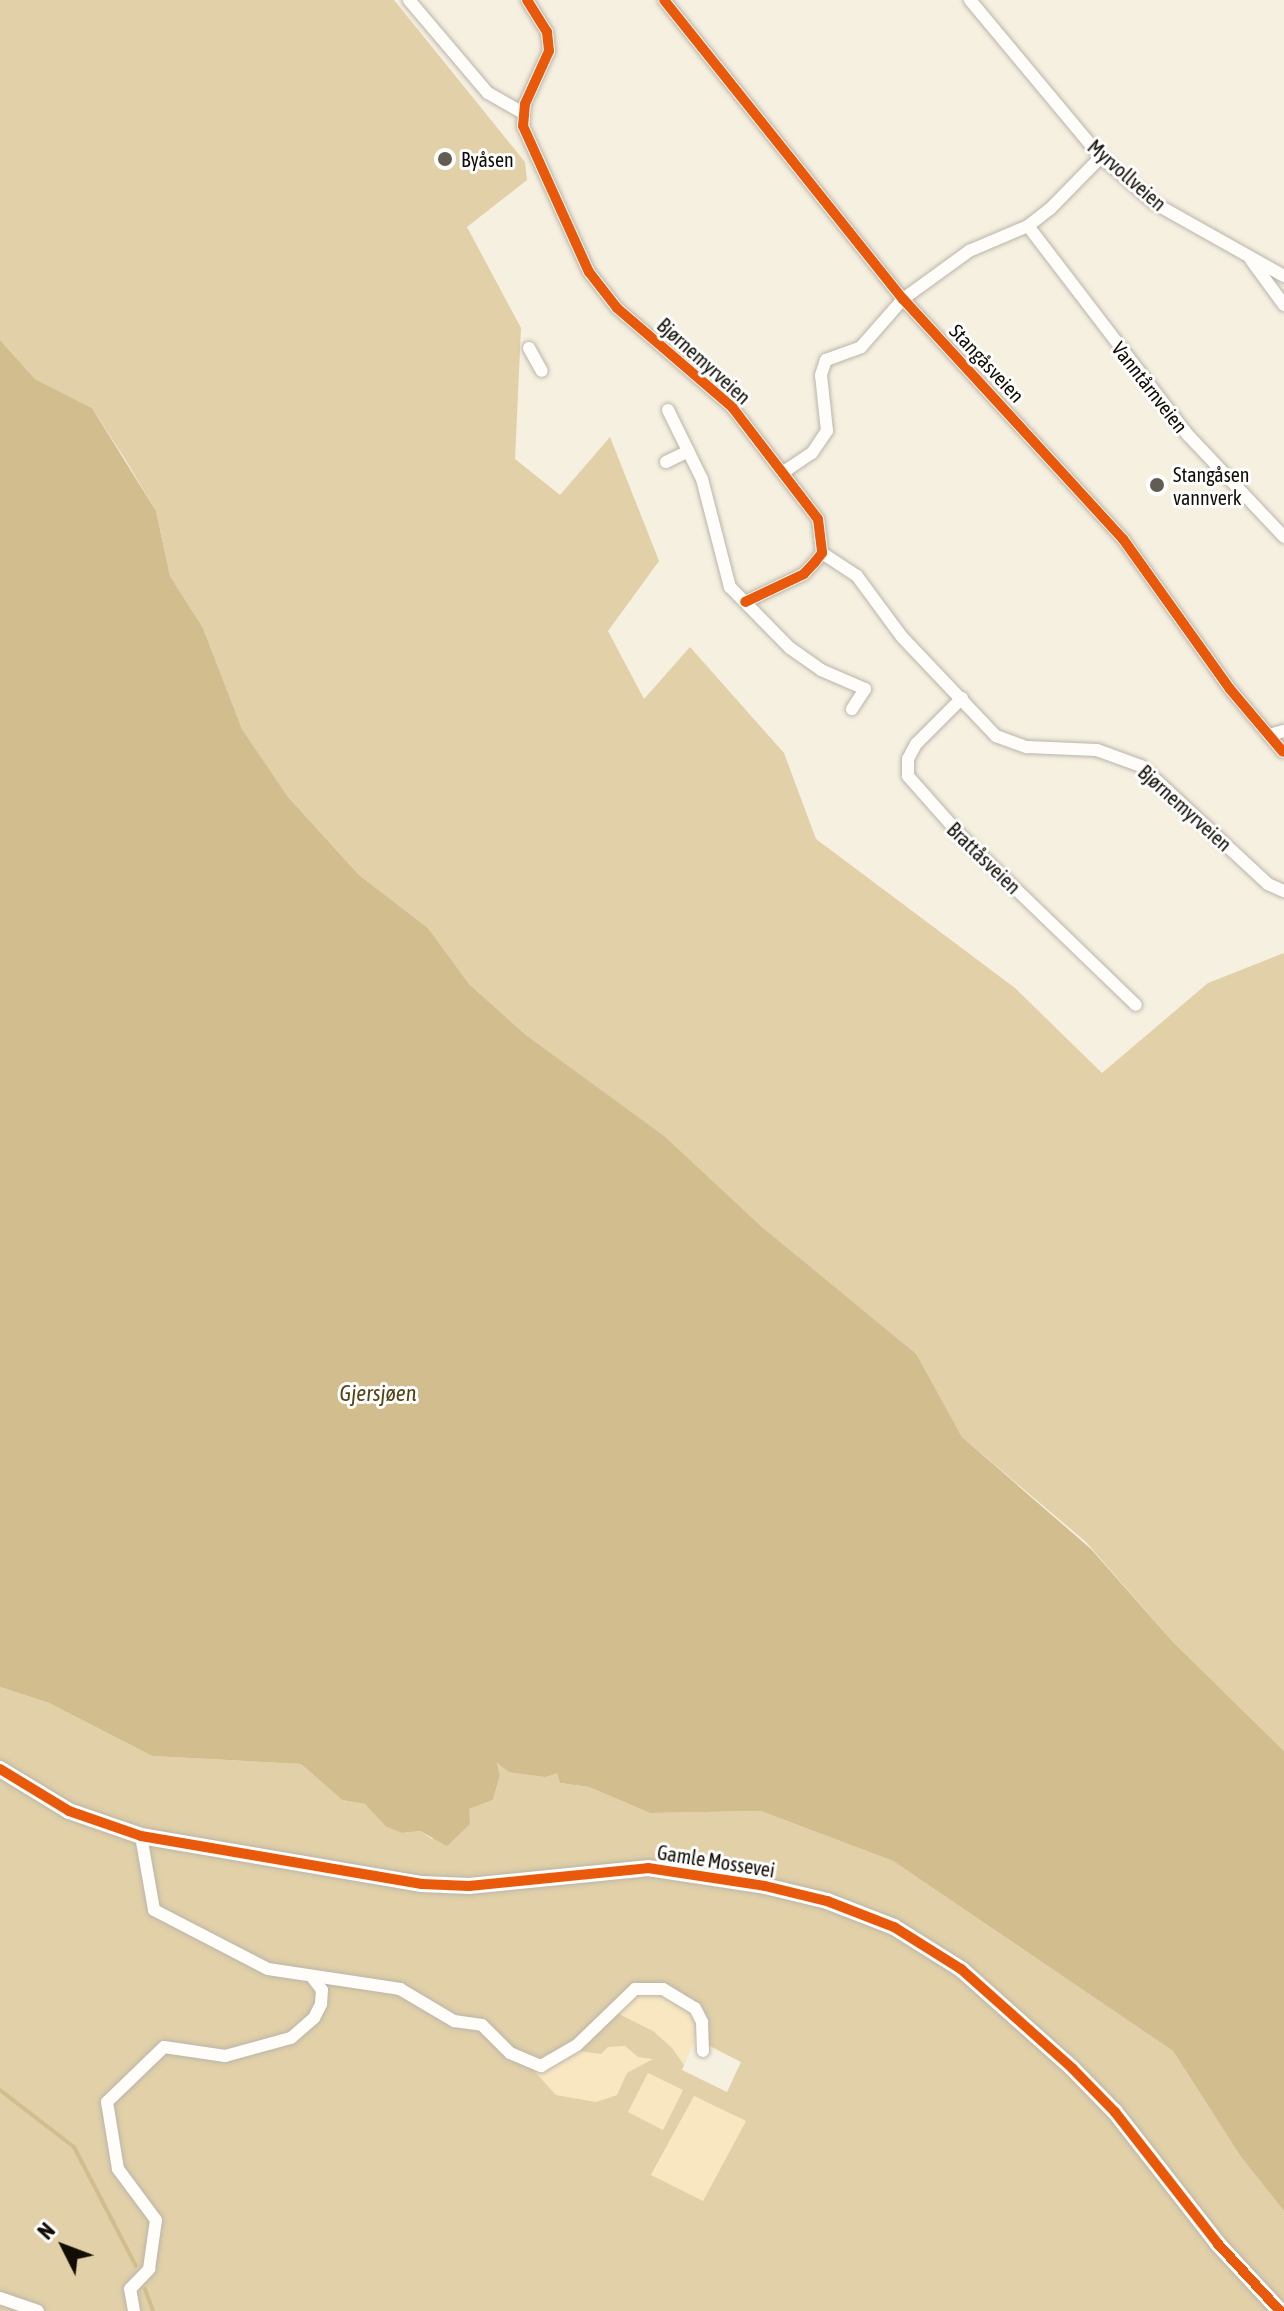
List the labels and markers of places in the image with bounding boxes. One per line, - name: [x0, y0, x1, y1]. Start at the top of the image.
- place label: Byåsen: [461, 147, 514, 171]
- marker: Byåsen: [436, 150, 454, 168]
- place label: Stangåsen vannverk: [1173, 462, 1249, 509]
- marker: Stangåsen vannverk: [1148, 476, 1166, 494]

